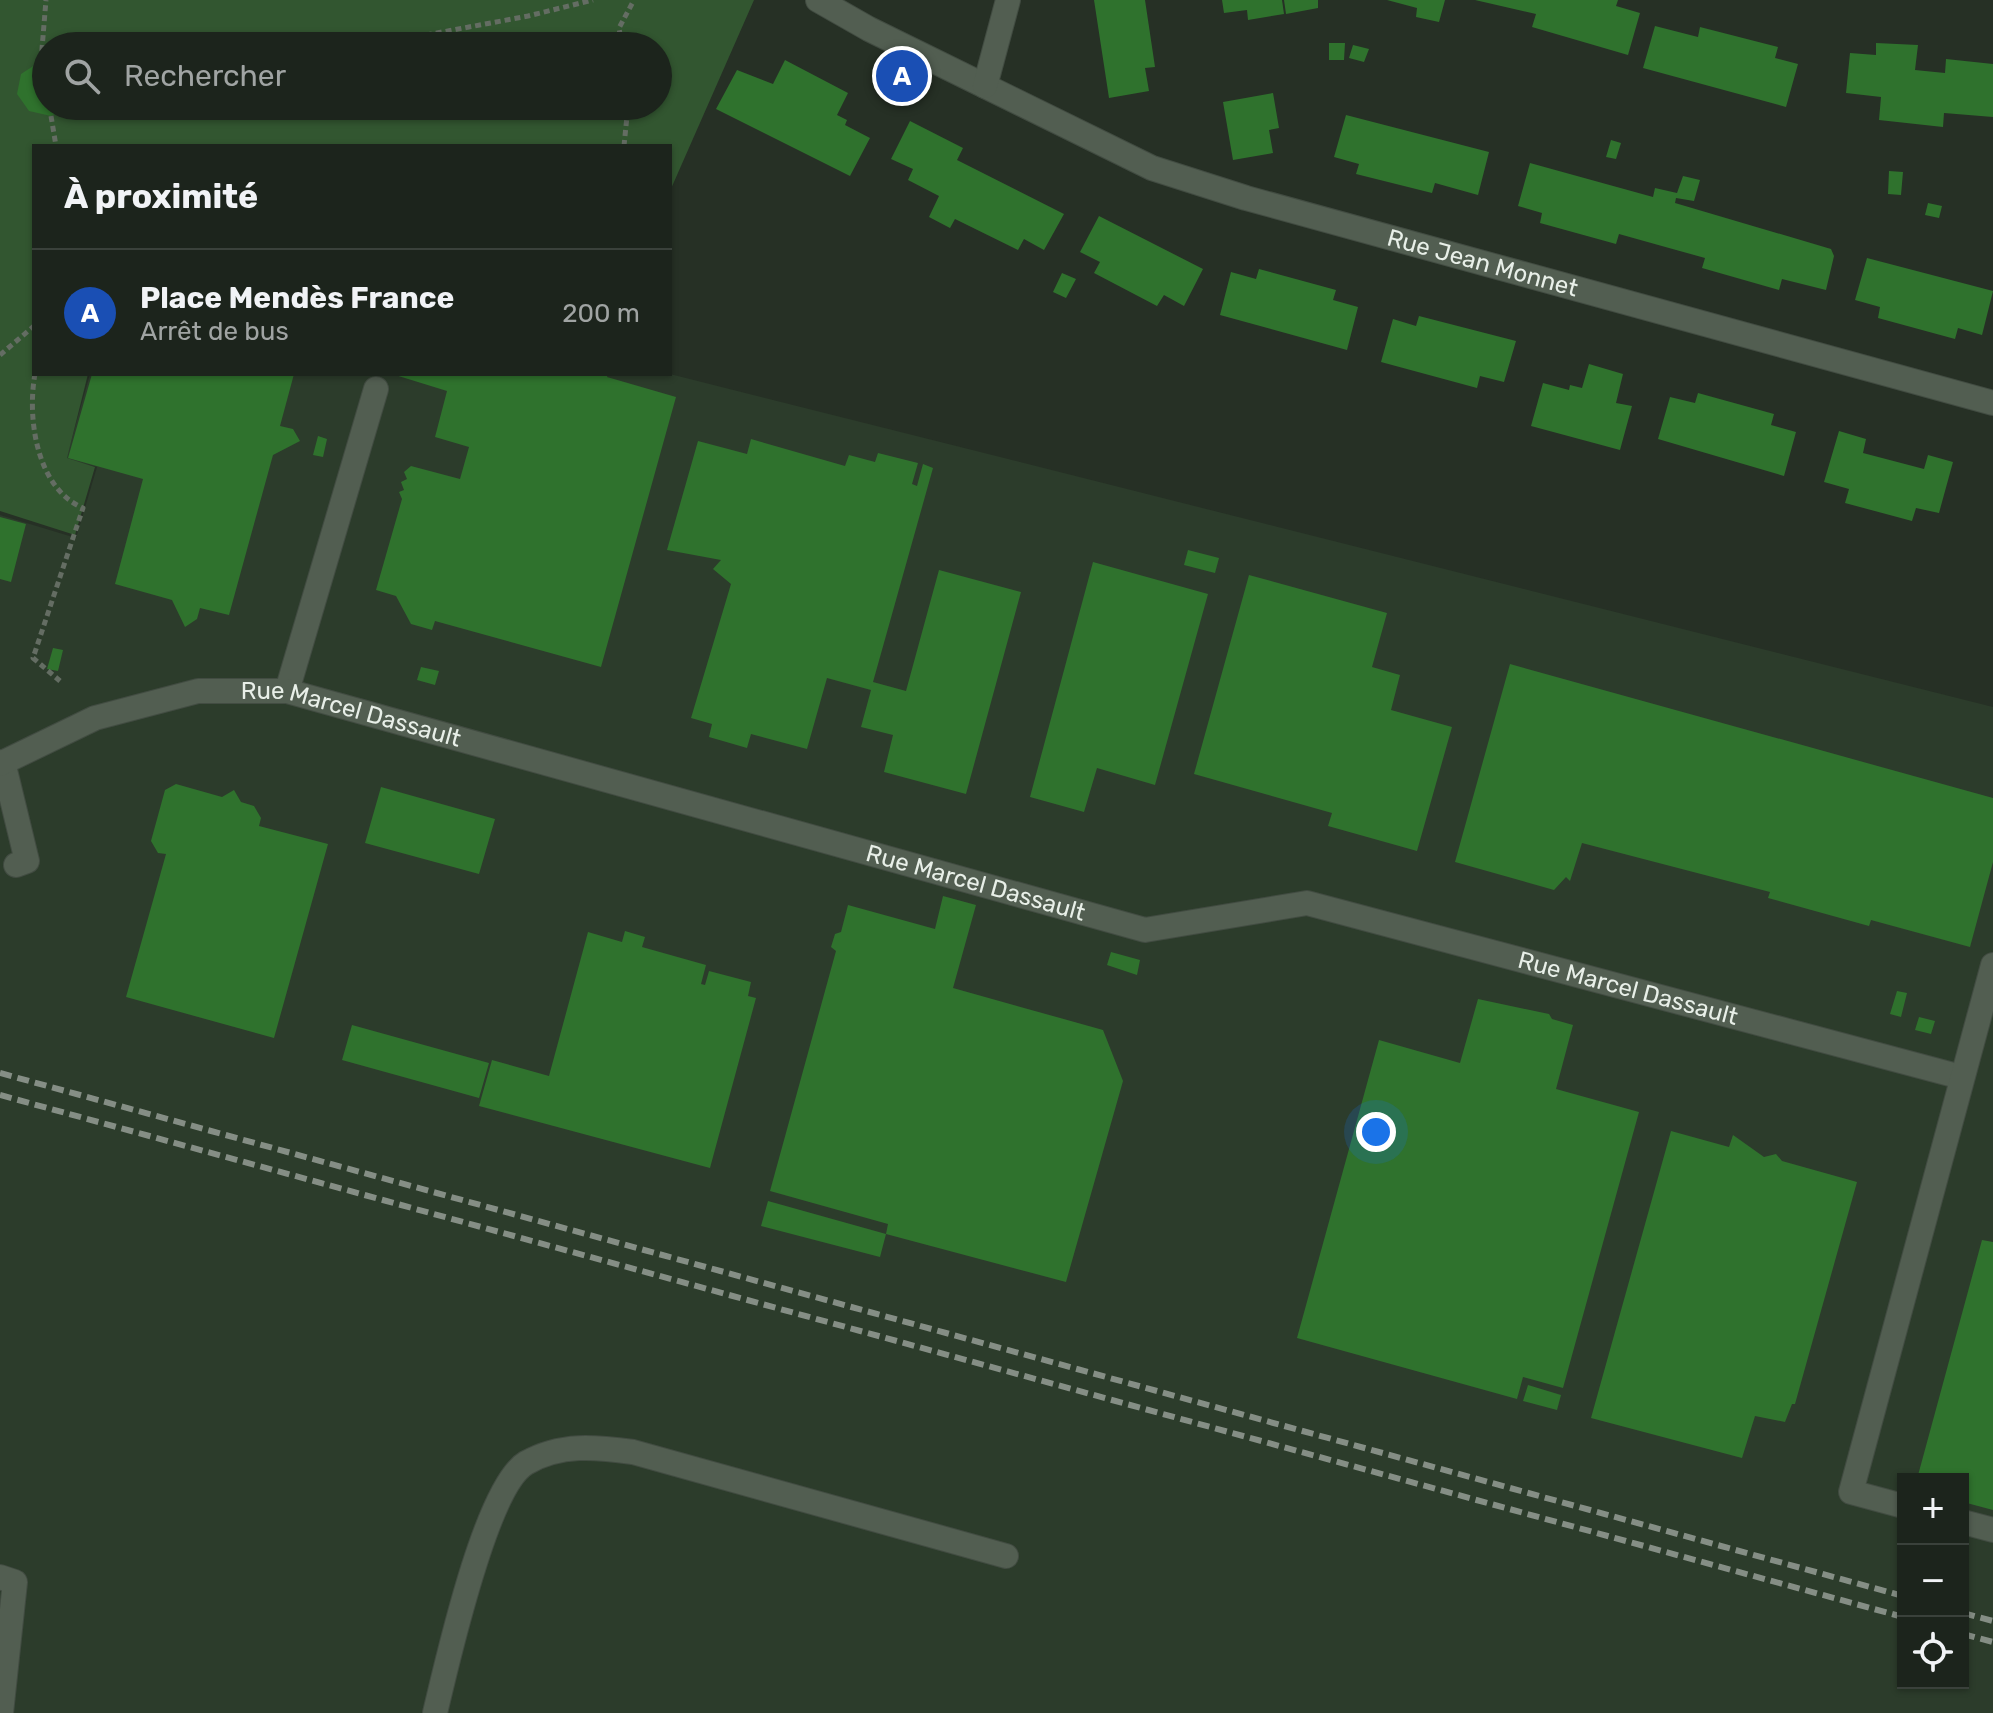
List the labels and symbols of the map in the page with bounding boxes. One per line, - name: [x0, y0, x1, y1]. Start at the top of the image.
- pin: A: [876, 46, 928, 106]
- street label: Rue Jean Monnet: [1384, 223, 1581, 302]
- street label: Rue Marcel Dassault: [241, 677, 464, 753]
- street label: Rue Marcel Dassault: [863, 839, 1089, 927]
- street label: Rue Marcel Dassault: [1515, 946, 1741, 1031]
- your location: [1356, 1112, 1396, 1152]

